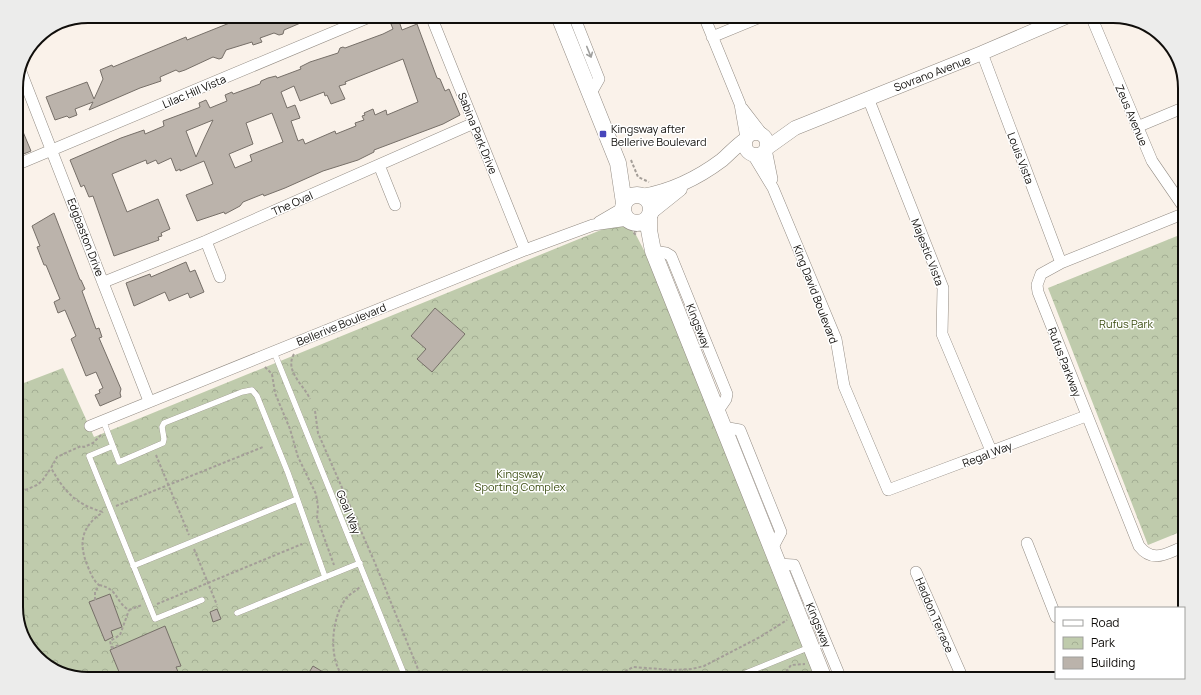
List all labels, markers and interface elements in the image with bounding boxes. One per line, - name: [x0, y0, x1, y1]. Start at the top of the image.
- one-way arrow: [585, 46, 593, 58]
- street label: Sovrano Avenue: [891, 51, 973, 95]
- street label: Lilac Hill Vista: [160, 71, 228, 111]
- street label: Zeus Avenue: [1112, 82, 1152, 149]
- street label: Sabina Park Drive: [455, 90, 501, 177]
- place label: Kingsway after Bellerive Boulevard: [611, 121, 707, 149]
- marker: Kingsway after Bellerive Boulevard: [598, 129, 608, 139]
- street label: Louis Vista: [1004, 130, 1038, 186]
- street label: The Oval: [269, 187, 315, 219]
- street label: Edgbaston Drive: [64, 196, 108, 279]
- street label: Majestic Vista: [908, 216, 948, 288]
- street label: King David Boulevard: [790, 242, 842, 346]
- street label: Bellerive Boulevard: [294, 299, 388, 349]
- street label: Kingsway: [683, 301, 715, 351]
- park label: Rufus Park: [1099, 316, 1153, 331]
- street label: Rufus Parkway: [1045, 325, 1085, 399]
- street label: Regal Way: [960, 438, 1014, 470]
- park label: Kingsway Sporting Complex: [475, 466, 566, 494]
- street label: Goal Way: [333, 488, 365, 537]
- street label: Haddon Terrace: [912, 575, 958, 655]
- street label: Kingsway: [803, 600, 835, 650]
- legend: [1055, 607, 1185, 679]
- text: Road: [1091, 614, 1119, 631]
- text: Park: [1091, 634, 1116, 651]
- text: Building: [1091, 654, 1135, 671]

